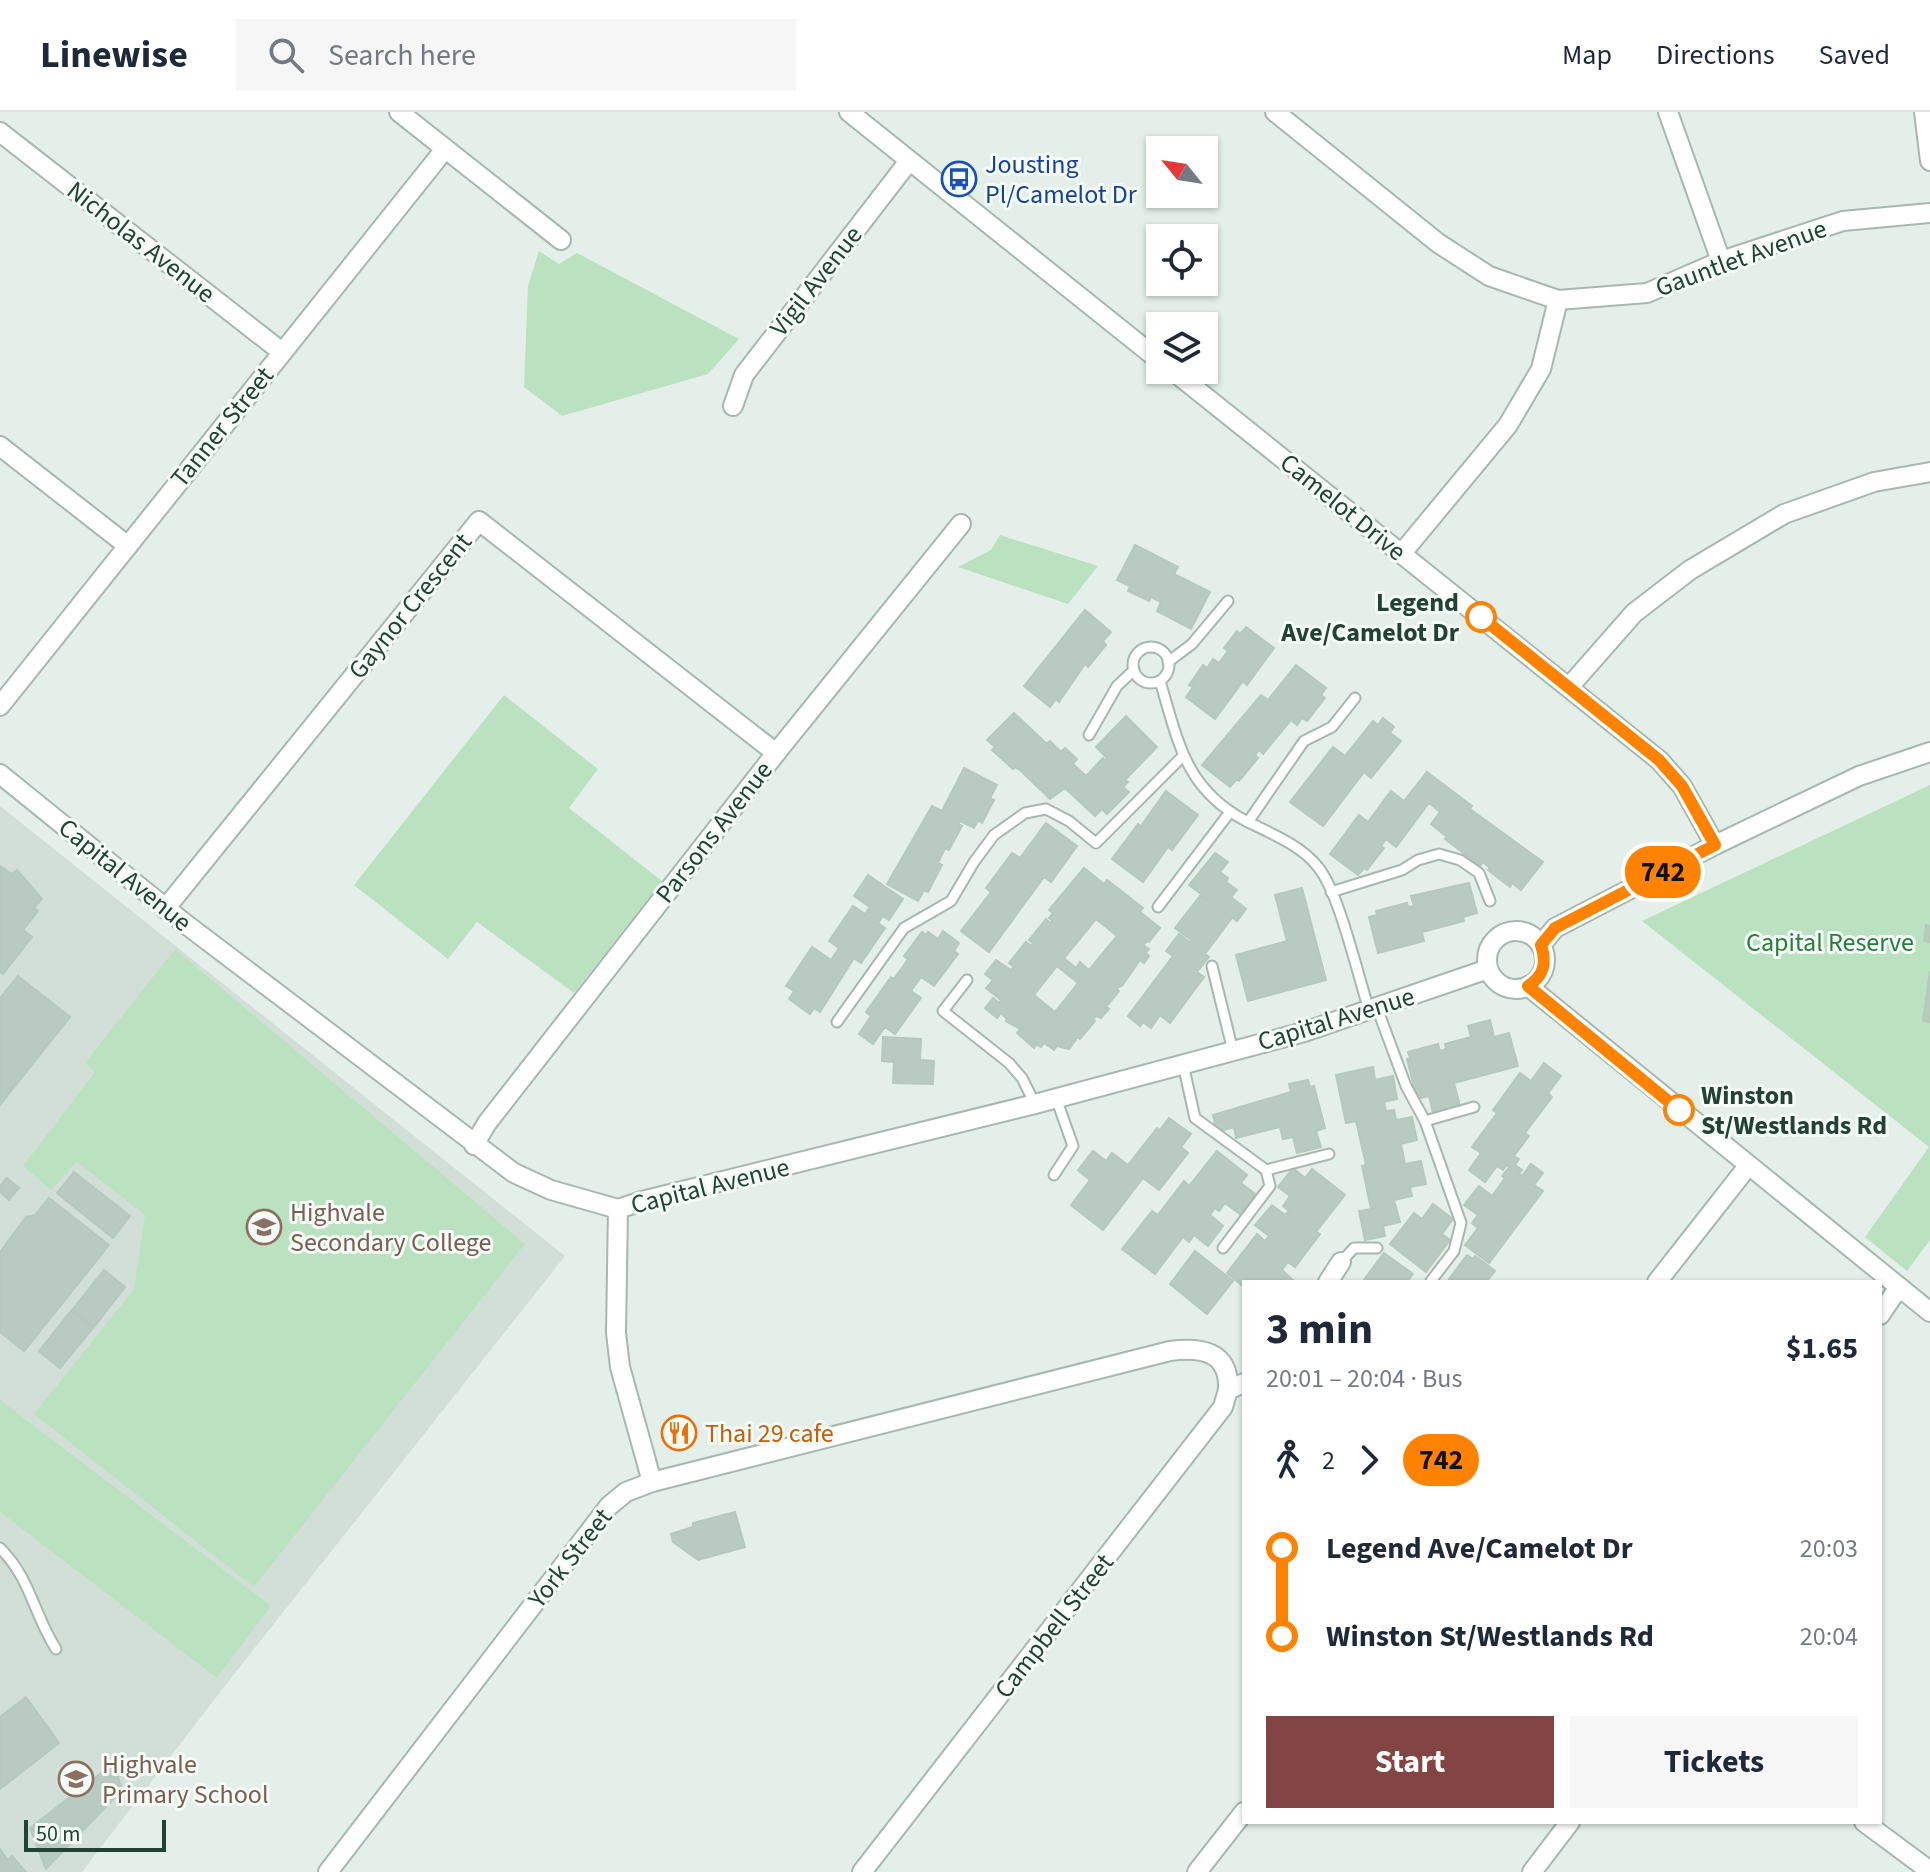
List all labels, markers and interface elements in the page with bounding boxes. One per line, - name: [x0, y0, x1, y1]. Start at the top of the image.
- search box: [236, 19, 796, 91]
- text: Linewise: [40, 28, 188, 82]
- icon: search: [264, 33, 308, 77]
- text: Search here: [328, 34, 476, 77]
- text: Map: [1562, 35, 1612, 75]
- text: Directions: [1656, 35, 1775, 75]
- text: Saved: [1819, 35, 1890, 75]
- north arrow: [1146, 136, 1218, 208]
- map controls: [1146, 136, 1218, 384]
- place label: Jousting Pl/Camelot Dr: [985, 146, 1138, 213]
- bus stop icon: Jousting Pl/Camelot Dr: [940, 160, 978, 198]
- street label: Nicholas Avenue: [59, 172, 223, 312]
- street label: Gauntlet Avenue: [1650, 210, 1832, 306]
- street label: Vigil Avenue: [761, 218, 871, 344]
- button: locate: [1146, 224, 1218, 296]
- button: layers: [1146, 312, 1218, 384]
- street label: Tanner Street: [162, 359, 282, 495]
- street label: Camelot Drive: [1272, 444, 1414, 570]
- street label: Gaynor Crescent: [339, 525, 481, 687]
- place label: Legend Ave/Camelot Dr: [1280, 584, 1460, 651]
- marker: Legend Ave/Camelot Dr: [1466, 602, 1496, 632]
- street label: Parsons Avenue: [647, 753, 781, 911]
- street label: Capital Avenue: [50, 810, 200, 940]
- line badge: 742: [1617, 846, 1709, 898]
- text: 742: [1641, 852, 1685, 892]
- park label: Capital Reserve: [1746, 924, 1914, 961]
- street label: Capital Avenue: [1253, 978, 1419, 1060]
- place label: Winston St/Westlands Rd: [1701, 1077, 1887, 1144]
- marker: Winston St/Westlands Rd: [1664, 1095, 1694, 1125]
- street label: Capital Avenue: [627, 1148, 793, 1224]
- place label: Highvale Secondary College: [290, 1194, 491, 1261]
- school or university icon: Highvale Secondary College: [245, 1208, 283, 1246]
- text: 3 min: [1266, 1298, 1373, 1361]
- text: $1.65: [1786, 1327, 1858, 1370]
- text: 20:01 – 20:04 · Bus: [1266, 1360, 1462, 1397]
- restaurant icon: Thai 29 cafe: [660, 1414, 698, 1452]
- place label: Thai 29 cafe: [705, 1415, 834, 1452]
- icon: walk: [1266, 1438, 1310, 1482]
- icon: forward: [1347, 1438, 1391, 1482]
- text: 742: [1419, 1440, 1463, 1480]
- text: 2: [1322, 1442, 1335, 1479]
- street label: York Street: [519, 1500, 621, 1617]
- text: Legend Ave/Camelot Dr: [1326, 1527, 1633, 1570]
- text: 20:03: [1800, 1530, 1858, 1567]
- street label: Campbell Street: [986, 1546, 1123, 1706]
- text: Winston St/Westlands Rd: [1326, 1615, 1654, 1658]
- text: 20:04: [1800, 1618, 1858, 1655]
- button: Start: [1266, 1716, 1554, 1808]
- button: Tickets: [1570, 1716, 1858, 1808]
- place label: Highvale Primary School: [102, 1746, 269, 1813]
- school or university icon: Highvale Primary School: [57, 1760, 95, 1798]
- scale bar: [24, 1816, 166, 1852]
- text: 50 m: [36, 1818, 81, 1850]

